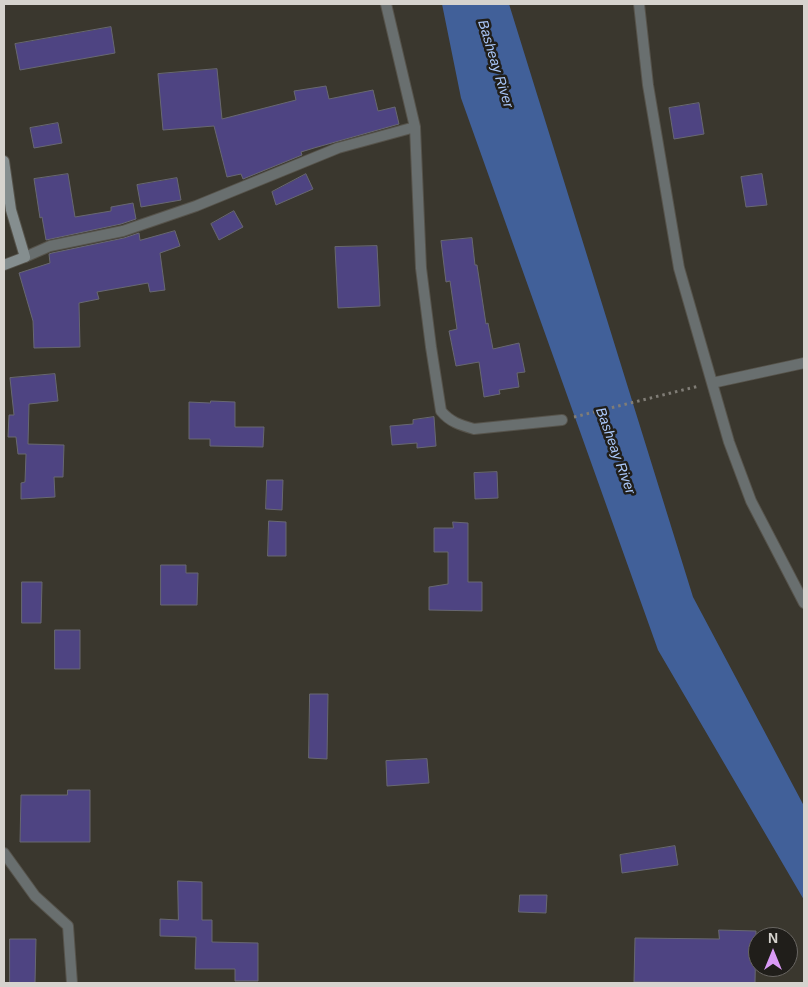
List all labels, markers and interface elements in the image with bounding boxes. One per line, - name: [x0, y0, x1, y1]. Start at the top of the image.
- water label: Basheay River: [474, 18, 516, 110]
- water label: Basheay River: [592, 405, 638, 497]
- north arrow: [748, 927, 798, 977]
- text: N: [768, 930, 778, 946]

